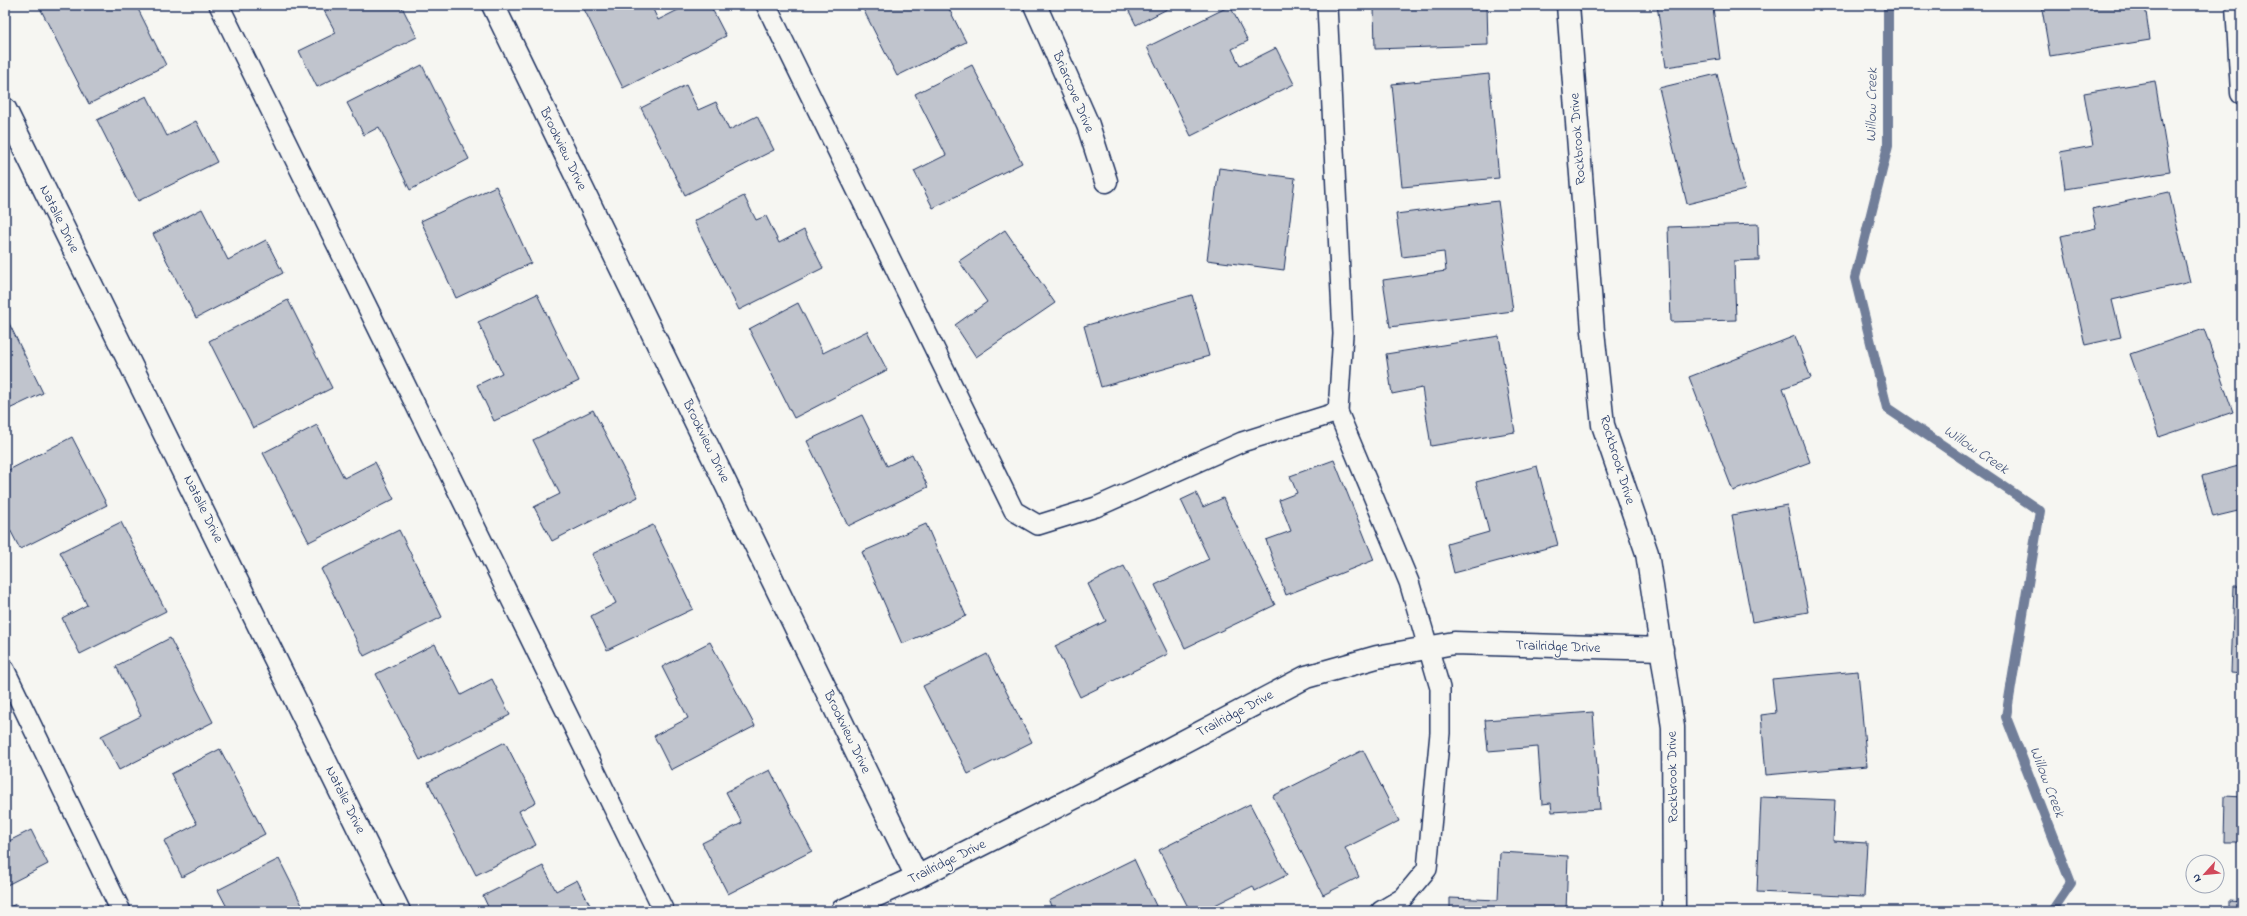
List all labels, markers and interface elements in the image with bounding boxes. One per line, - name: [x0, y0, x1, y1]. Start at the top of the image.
- street label: Briarcove Drive: [1046, 47, 1100, 137]
- water label: Willow Creek: [1860, 66, 1884, 142]
- street label: Rockbrook Drive: [1564, 92, 1592, 186]
- street label: Brookview Drive: [533, 103, 593, 195]
- street label: Natalie Drive: [34, 182, 85, 257]
- street label: Brookview Drive: [676, 395, 736, 487]
- street label: Rockbrook Drive: [1593, 413, 1641, 508]
- water label: Willow Creek: [1939, 420, 2014, 481]
- street label: Natalie Drive: [178, 472, 229, 547]
- street label: Trailridge Drive: [1515, 635, 1601, 660]
- street label: Trailridge Drive: [1193, 684, 1278, 744]
- street label: Brookview Drive: [817, 686, 877, 778]
- street label: Rockbrook Drive: [1662, 730, 1684, 823]
- water label: Willow Creek: [2023, 743, 2071, 822]
- street label: Natalie Drive: [320, 763, 371, 838]
- street label: Trailridge Drive: [904, 834, 991, 891]
- north arrow: [2185, 854, 2225, 894]
- text: N: [2188, 871, 2206, 885]

